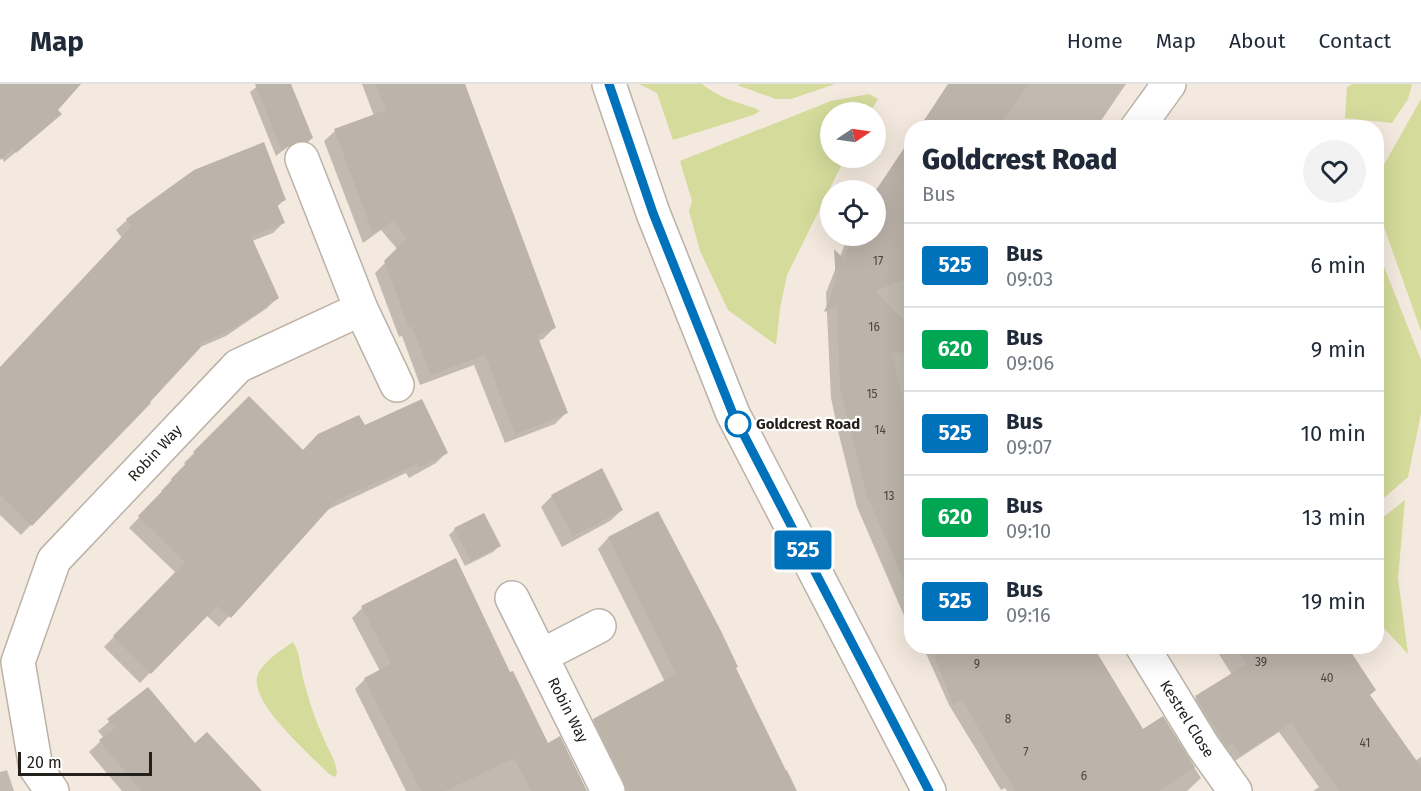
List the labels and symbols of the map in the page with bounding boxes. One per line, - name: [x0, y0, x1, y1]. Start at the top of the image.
- north arrow: [820, 102, 886, 168]
- house number: 17: [873, 254, 883, 268]
- house number: 16: [868, 320, 880, 334]
- house number: 15: [866, 387, 878, 401]
- marker: Goldcrest Road: [725, 411, 751, 437]
- place label: Goldcrest Road: [756, 415, 860, 433]
- street label: Robin Way: [124, 421, 186, 485]
- house number: 14: [874, 423, 886, 437]
- house number: 13: [883, 489, 895, 503]
- line badge: 525: [768, 530, 838, 570]
- house number: 39: [1255, 655, 1267, 669]
- house number: 9: [974, 657, 980, 671]
- house number: 40: [1320, 671, 1334, 685]
- street label: Robin Way: [544, 674, 592, 746]
- street label: Kestrel Close: [1156, 677, 1218, 761]
- house number: 8: [1005, 712, 1012, 726]
- house number: 41: [1360, 736, 1370, 750]
- house number: 7: [1023, 745, 1029, 759]
- scale bar: [18, 749, 152, 776]
- house number: 6: [1081, 769, 1087, 783]

